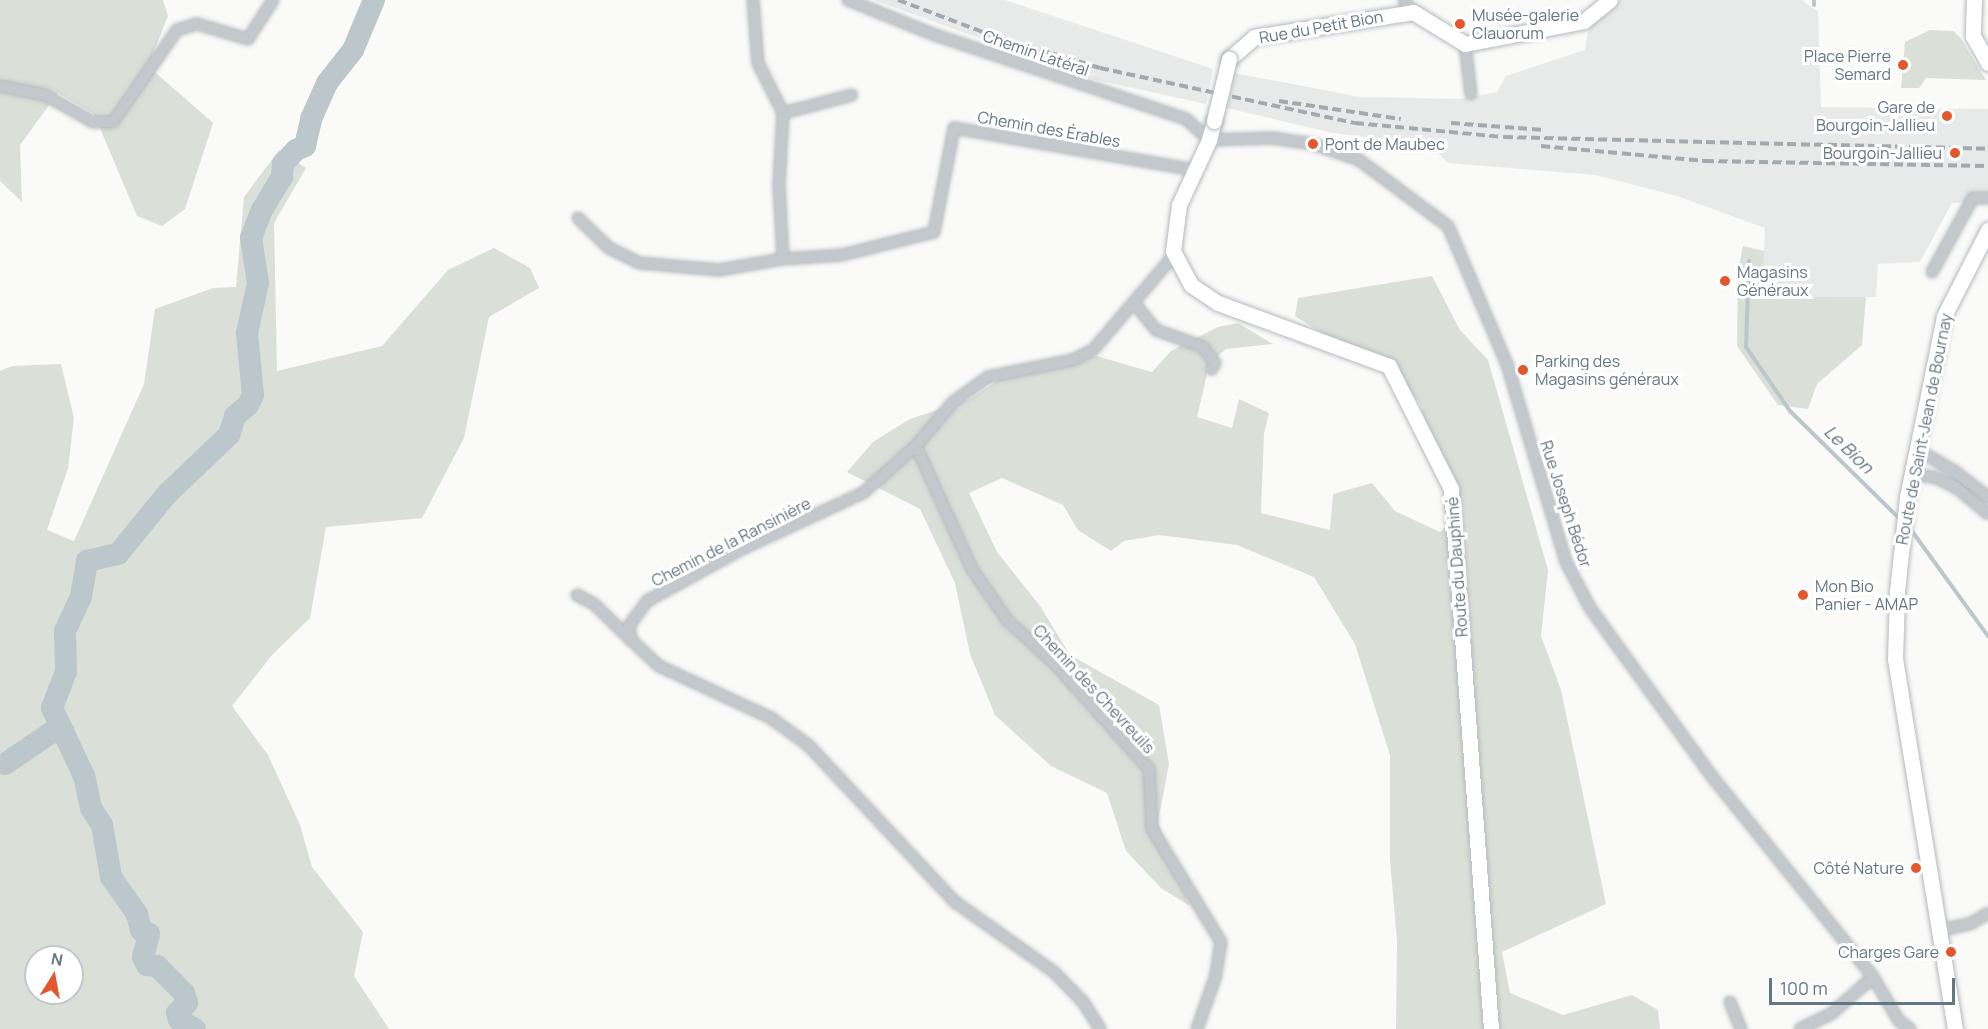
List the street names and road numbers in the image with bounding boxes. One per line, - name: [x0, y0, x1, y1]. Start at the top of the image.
- street label: Rue du Petit Bion: [1258, 7, 1384, 47]
- street label: Chemin Latéral: [980, 26, 1092, 80]
- street label: Chemin des Érables: [976, 107, 1122, 151]
- street label: Route de Saint-Jean de Bournay: [1892, 312, 1956, 546]
- street label: Rue Joseph Bédor: [1536, 438, 1596, 570]
- street label: Chemin de la Ransinière: [648, 493, 814, 591]
- street label: Route du Dauphiné: [1443, 496, 1471, 638]
- street label: Chemin des Chevreuils: [1029, 621, 1159, 757]

